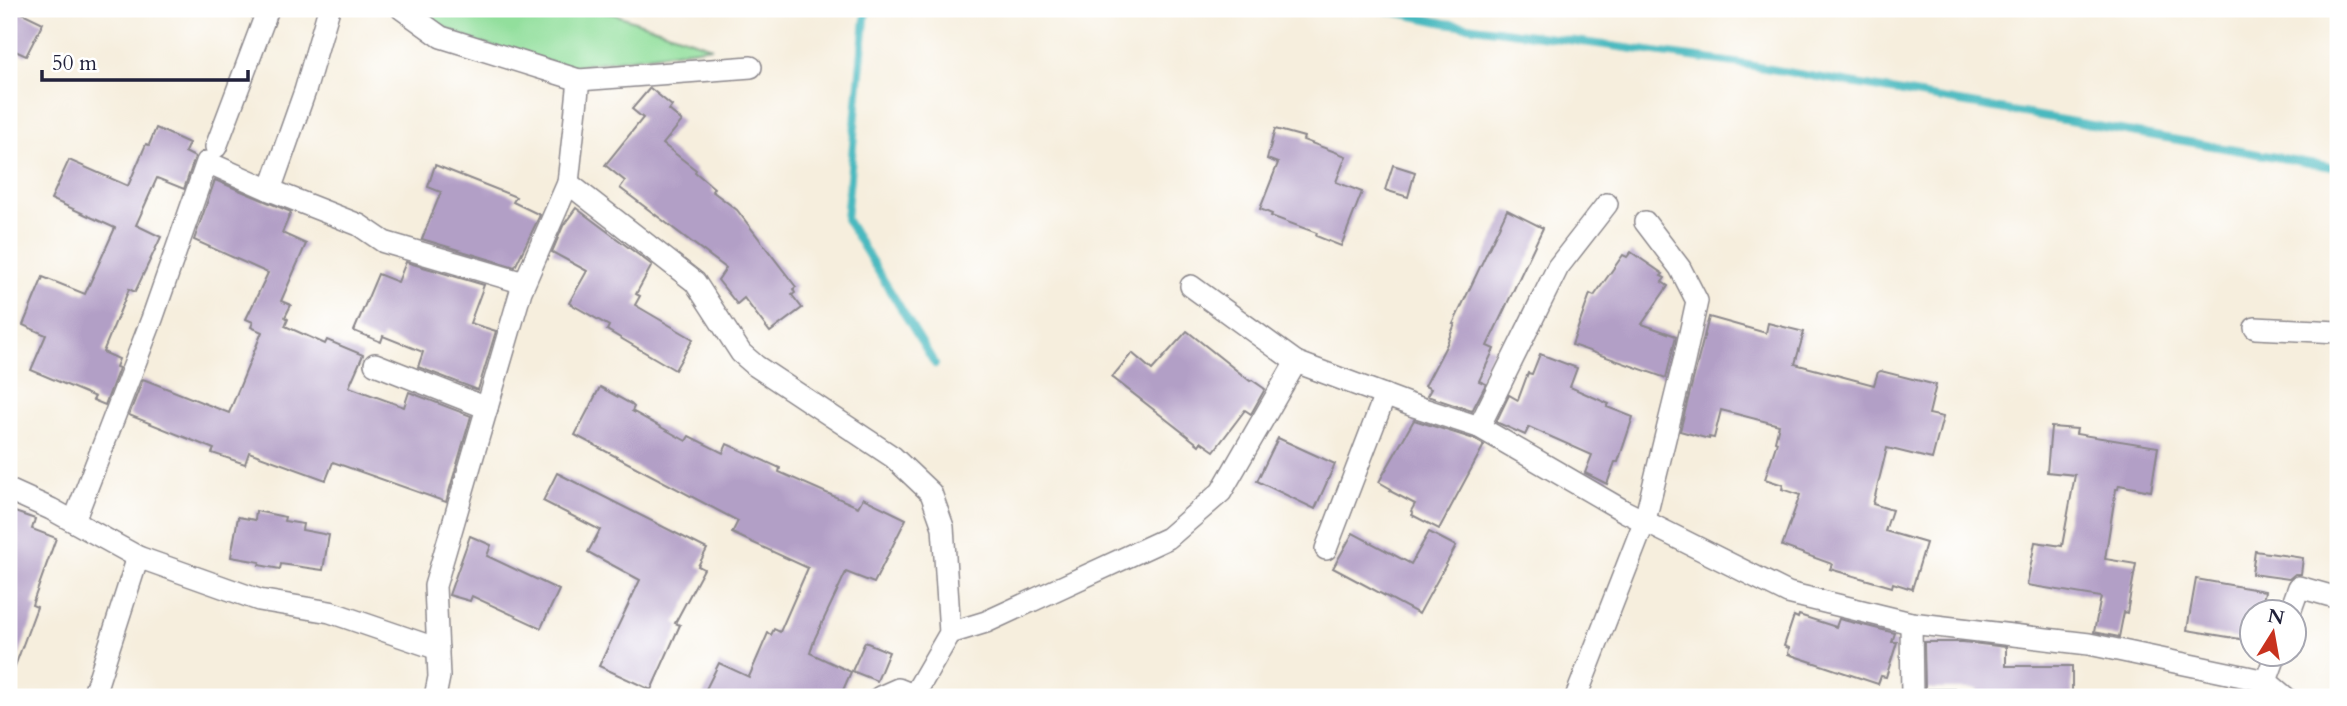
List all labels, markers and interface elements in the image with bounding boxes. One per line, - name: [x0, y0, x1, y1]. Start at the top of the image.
- scale bar: [42, 38, 248, 82]
- text: 50 m: [52, 49, 97, 78]
- north arrow: [2238, 598, 2308, 668]
- text: N: [2265, 603, 2287, 632]

